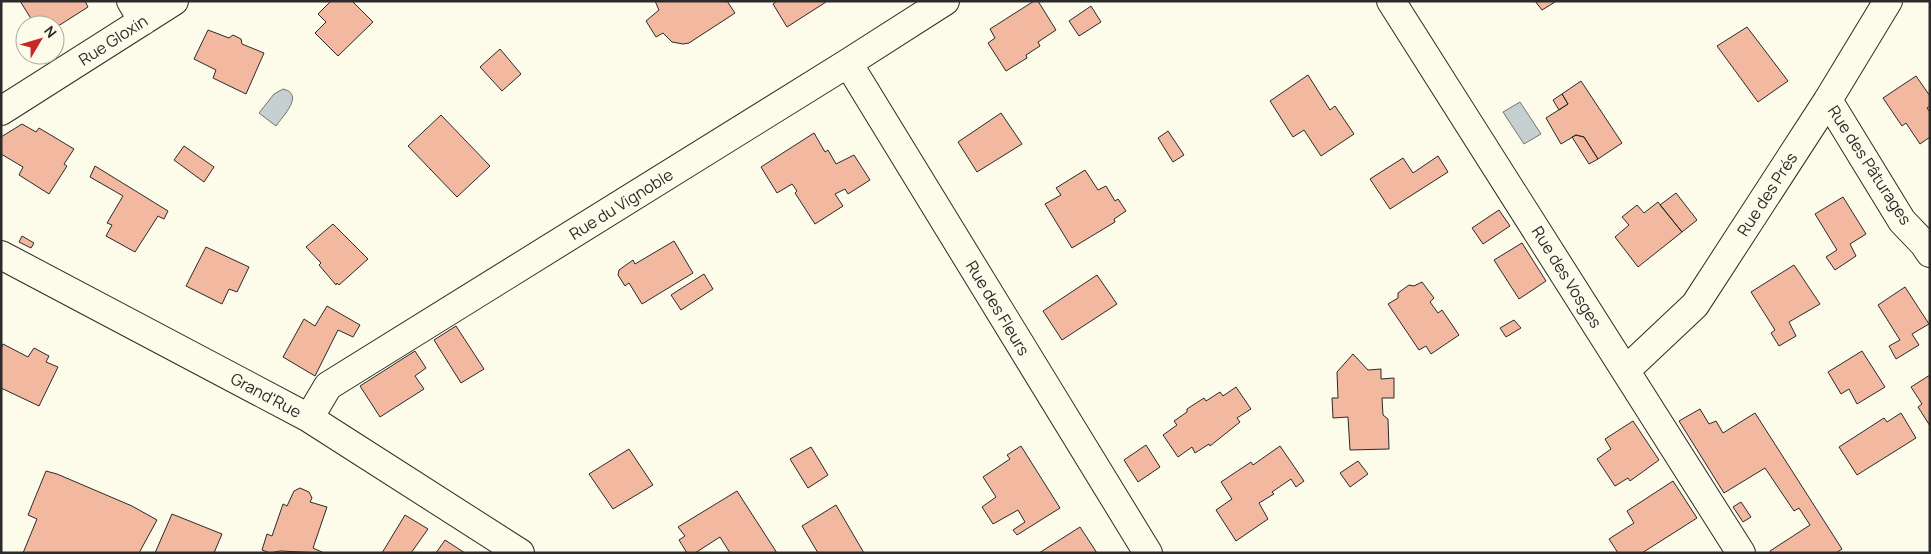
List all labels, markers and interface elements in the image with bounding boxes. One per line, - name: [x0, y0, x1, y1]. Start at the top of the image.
- street label: Rue Gloxin: [74, 9, 152, 71]
- north arrow: [15, 15, 65, 65]
- text: N: [40, 22, 61, 42]
- street label: Rue des Pâturages: [1823, 101, 1917, 229]
- street label: Rue des Prés: [1732, 148, 1802, 240]
- street label: Rue du Vignoble: [565, 163, 677, 245]
- street label: Rue des Vosges: [1527, 222, 1607, 332]
- street label: Rue des Fleurs: [961, 256, 1035, 360]
- street label: Grand'Rue: [227, 367, 305, 423]

